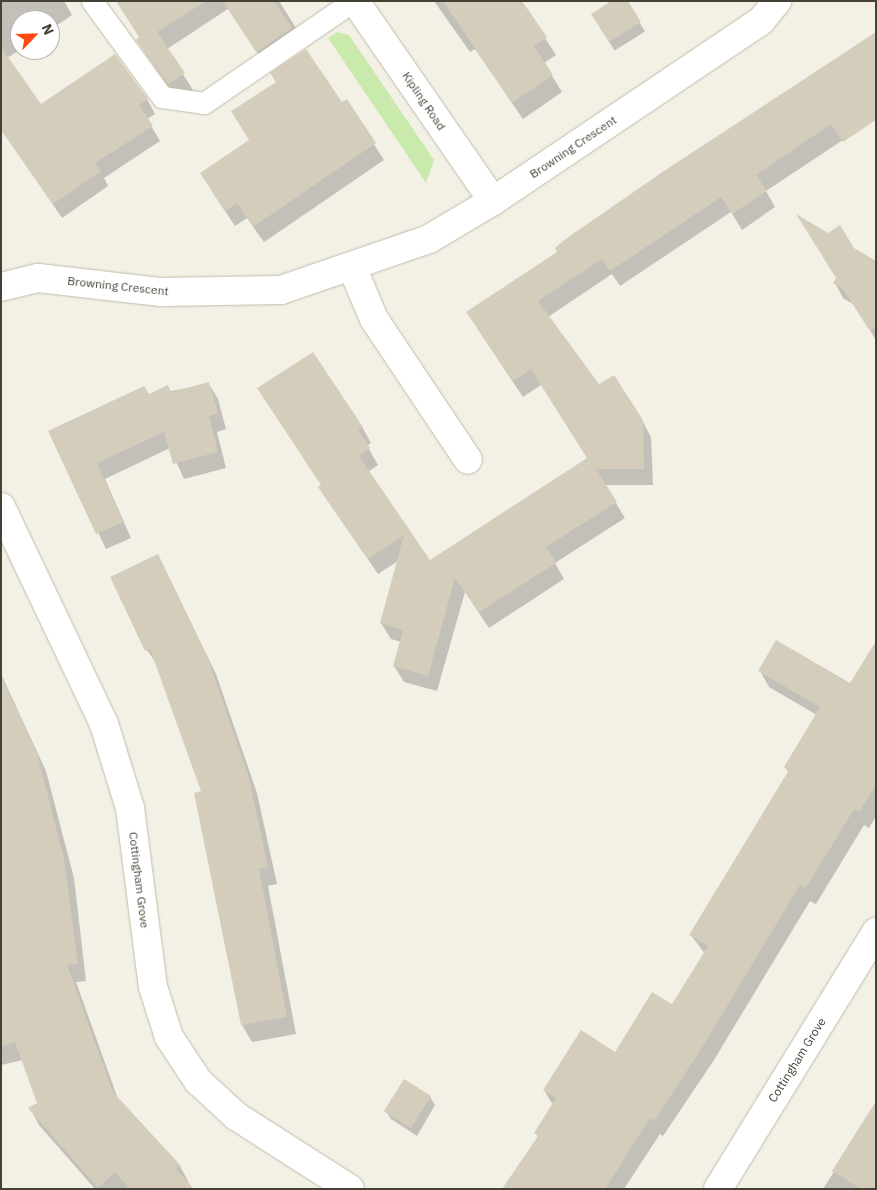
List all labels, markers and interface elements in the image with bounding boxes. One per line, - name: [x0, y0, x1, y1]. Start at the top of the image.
- north arrow: [10, 10, 60, 60]
- text: N: [38, 21, 58, 38]
- street label: Kipling Road: [399, 69, 449, 133]
- street label: Browning Crescent: [527, 113, 619, 181]
- street label: Browning Crescent: [67, 274, 169, 298]
- street label: Cottingham Grove: [126, 831, 152, 929]
- street label: Cottingham Grove: [765, 1015, 829, 1105]

